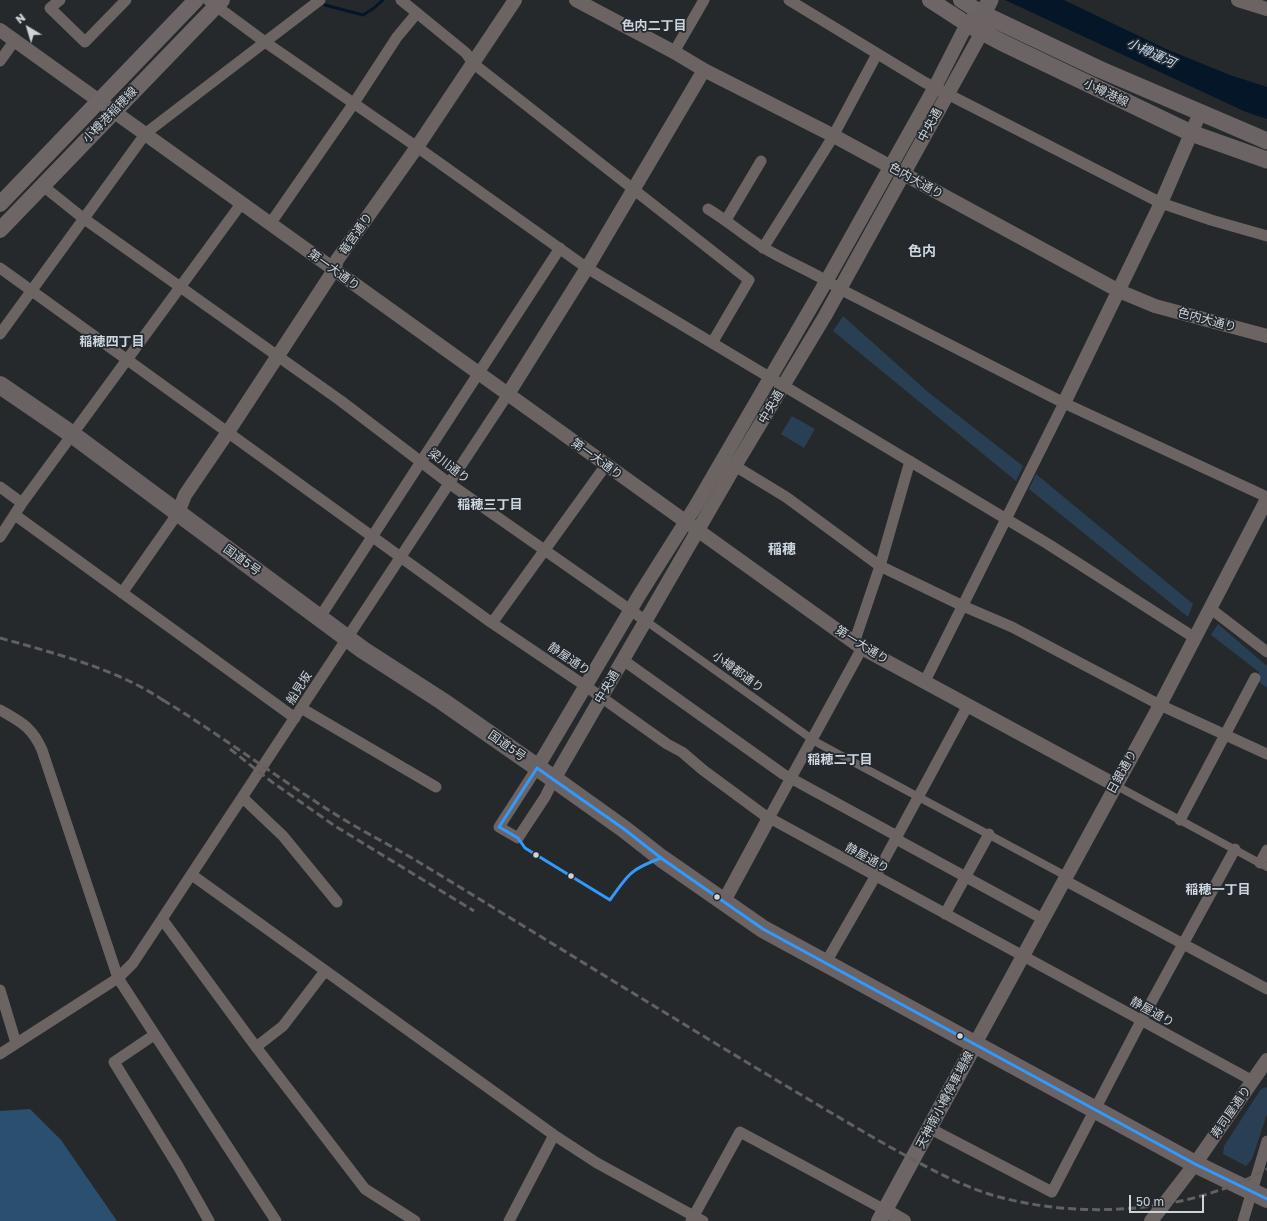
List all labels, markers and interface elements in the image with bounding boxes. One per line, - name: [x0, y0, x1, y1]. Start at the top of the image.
- north arrow: [8, 8, 48, 48]
- text: N: [13, 10, 28, 26]
- district label: 色内二丁目: [622, 18, 686, 34]
- water label: 小樽運河: [1124, 35, 1178, 71]
- street label: 小樽港線: [1081, 76, 1131, 110]
- street label: 小樽港稲穂線: [80, 84, 140, 146]
- street label: 中央通: [915, 106, 945, 144]
- street label: 色内大通り: [886, 160, 946, 202]
- street label: 竜宮通り: [336, 210, 376, 258]
- district label: 色内: [908, 244, 936, 260]
- street label: 第一大通り: [305, 247, 363, 293]
- street label: 色内大通り: [1176, 305, 1238, 335]
- district label: 稲穂四丁目: [80, 334, 144, 350]
- street label: 中央通: [756, 388, 786, 426]
- street label: 第一大通り: [568, 436, 626, 482]
- street label: 梁川通り: [425, 446, 473, 486]
- district label: 稲穂三丁目: [458, 497, 522, 513]
- street label: 国道5号: [220, 542, 264, 578]
- district label: 稲穂: [768, 542, 796, 558]
- street label: 第一大通り: [833, 623, 891, 667]
- street label: 静屋通り: [545, 640, 593, 678]
- street label: 小樽都通り: [709, 649, 767, 695]
- street label: 中央通: [592, 668, 622, 706]
- street label: 船見坂: [283, 669, 315, 707]
- street label: 国道5号: [485, 728, 529, 764]
- street label: 日銀通り: [1104, 748, 1140, 796]
- district label: 稲穂二丁目: [808, 752, 872, 768]
- street label: 静屋通り: [843, 840, 891, 876]
- unlabelled marker: [531, 850, 541, 860]
- unlabelled marker: [566, 871, 576, 881]
- district label: 稲穂一丁目: [1186, 882, 1250, 898]
- unlabelled marker: [712, 892, 722, 902]
- street label: 静屋通り: [1128, 994, 1176, 1030]
- unlabelled marker: [955, 1031, 965, 1041]
- street label: 天神南小樽停車場線: [913, 1049, 977, 1151]
- street label: 寿司屋通り: [1208, 1083, 1254, 1141]
- scale bar: [1131, 1187, 1206, 1213]
- text: 50 m: [1136, 1194, 1164, 1209]

